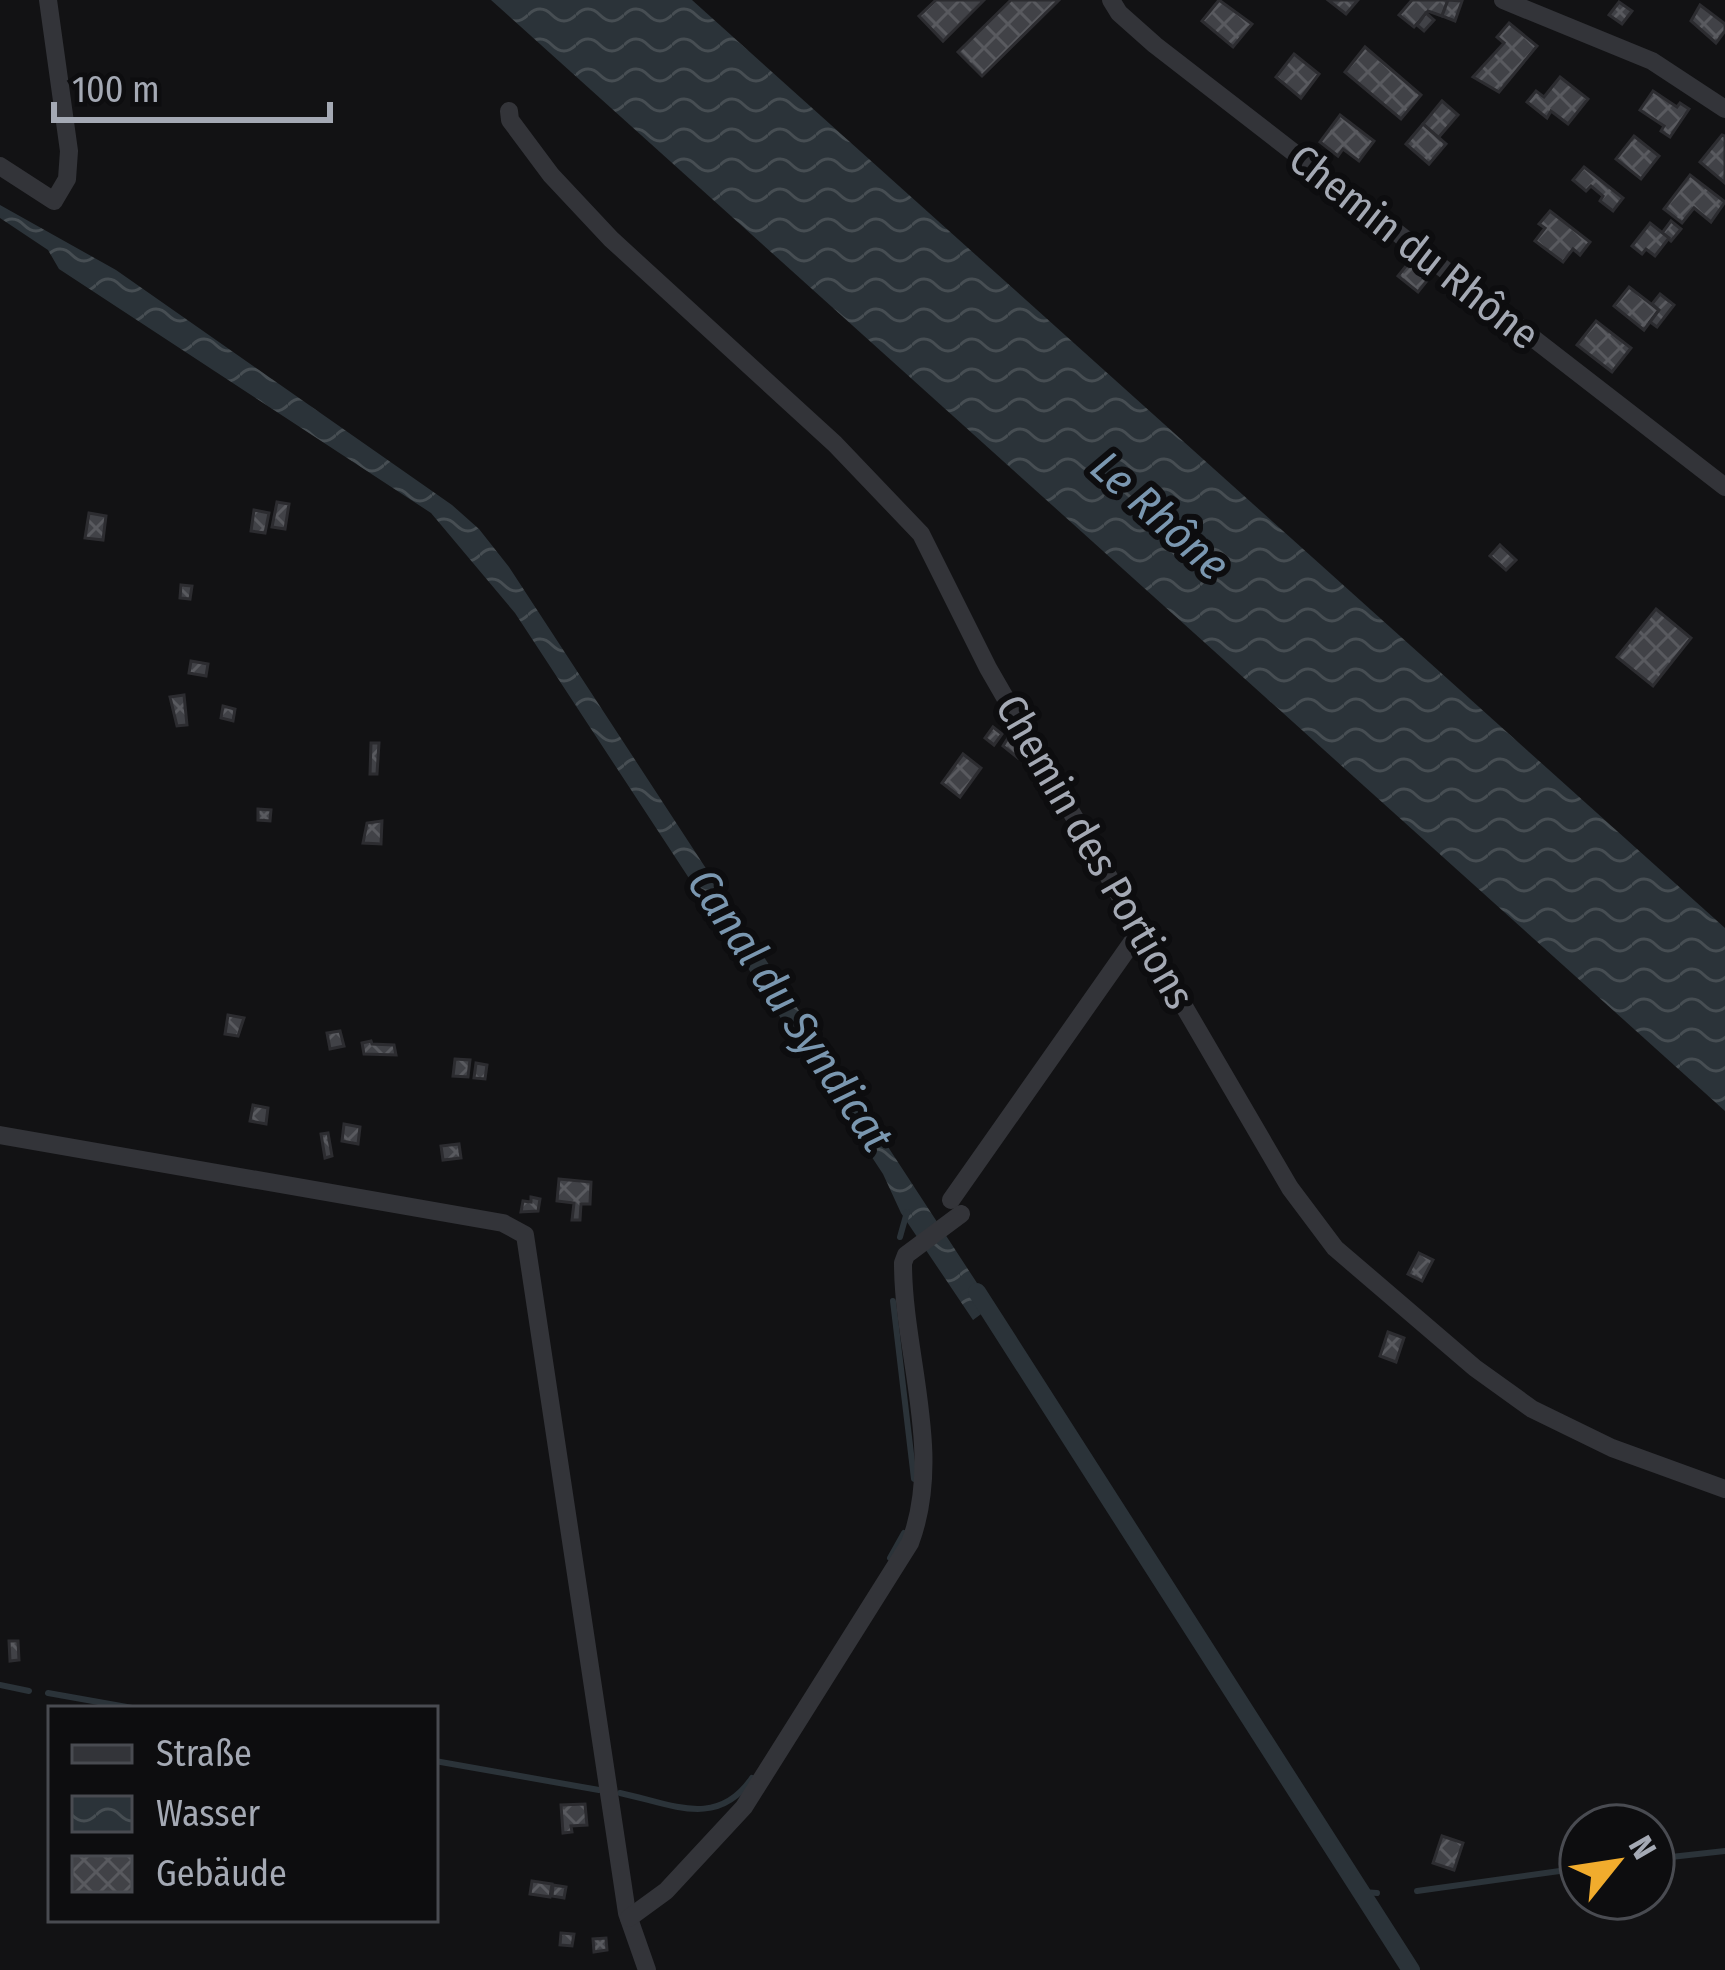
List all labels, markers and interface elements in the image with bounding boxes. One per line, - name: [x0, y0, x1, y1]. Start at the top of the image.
- scale bar: [54, 48, 330, 122]
- text: 100 m: [72, 68, 160, 112]
- street label: Chemin du Rhône: [1279, 134, 1549, 360]
- water label: Le Rhône: [1080, 440, 1240, 592]
- street label: Chemin des Portions: [985, 686, 1205, 1018]
- water label: Canal du Syndicat: [676, 859, 904, 1162]
- legend: [48, 1706, 438, 1922]
- text: Straße: [156, 1732, 252, 1776]
- text: Wasser: [156, 1792, 260, 1836]
- north arrow: [1557, 1802, 1677, 1922]
- text: N: [1620, 1829, 1664, 1866]
- text: Gebäude: [156, 1852, 287, 1896]

